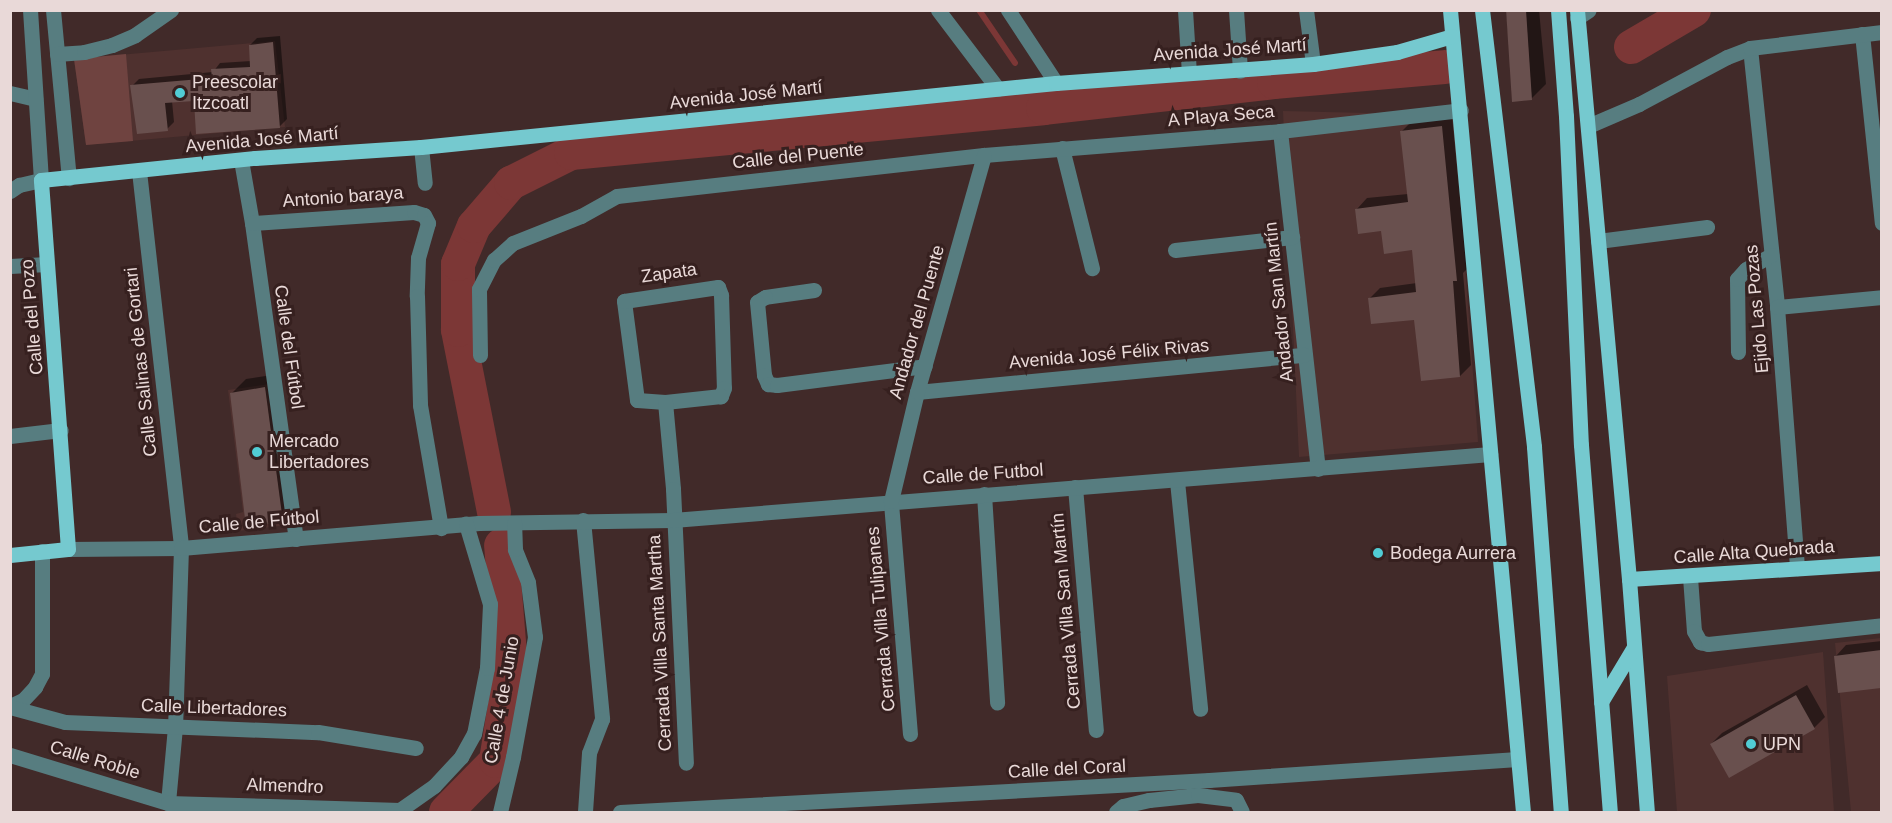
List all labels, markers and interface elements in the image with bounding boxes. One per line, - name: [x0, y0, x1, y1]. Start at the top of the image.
- street label: Avenida José Martí: [1153, 34, 1307, 66]
- place label: Preescolar Itzcoatl: [192, 72, 278, 115]
- street label: Avenida José Martí: [668, 76, 824, 114]
- marker: Preescolar Itzcoatl: [173, 86, 187, 100]
- street label: A Playa Seca: [1166, 101, 1276, 131]
- street label: Avenida José Martí: [184, 123, 340, 157]
- street label: Calle del Puente: [731, 138, 865, 174]
- street label: Antonio baraya: [282, 182, 404, 212]
- street label: Andador San Martín: [1260, 221, 1298, 383]
- street label: Andador del Puente: [885, 243, 949, 401]
- street label: Ejido Las Pozas: [1741, 244, 1773, 374]
- street label: Calle del Pozo: [16, 258, 48, 376]
- street label: Zapata: [640, 258, 698, 288]
- street label: Calle Salinas de Gortari: [120, 266, 162, 458]
- street label: Calle del Fútbol: [270, 284, 308, 410]
- street label: Avenida José Félix Rivas: [1008, 334, 1210, 374]
- place label: Mercado Libertadores: [269, 431, 369, 474]
- marker: Mercado Libertadores: [250, 445, 264, 459]
- street label: Calle de Futbol: [922, 459, 1044, 489]
- street label: Calle de Fútbol: [198, 506, 320, 538]
- street label: Cerrada Villa San Martín: [1047, 512, 1085, 710]
- street label: Cerrada Villa Tulipanes: [862, 525, 900, 713]
- street label: Cerrada Villa Santa Martha: [644, 534, 676, 752]
- street label: Calle Alta Quebrada: [1672, 536, 1836, 568]
- place label: Bodega Aurrera: [1390, 542, 1517, 564]
- marker: Bodega Aurrera: [1371, 546, 1385, 560]
- street label: Calle 4 de Junio: [480, 635, 524, 765]
- street label: Calle Libertadores: [141, 695, 287, 721]
- place label: UPN: [1763, 733, 1801, 755]
- street label: Calle Roble: [47, 736, 143, 784]
- marker: UPN: [1744, 737, 1758, 751]
- street label: Calle del Coral: [1007, 755, 1127, 783]
- street label: Almendro: [246, 774, 324, 798]

